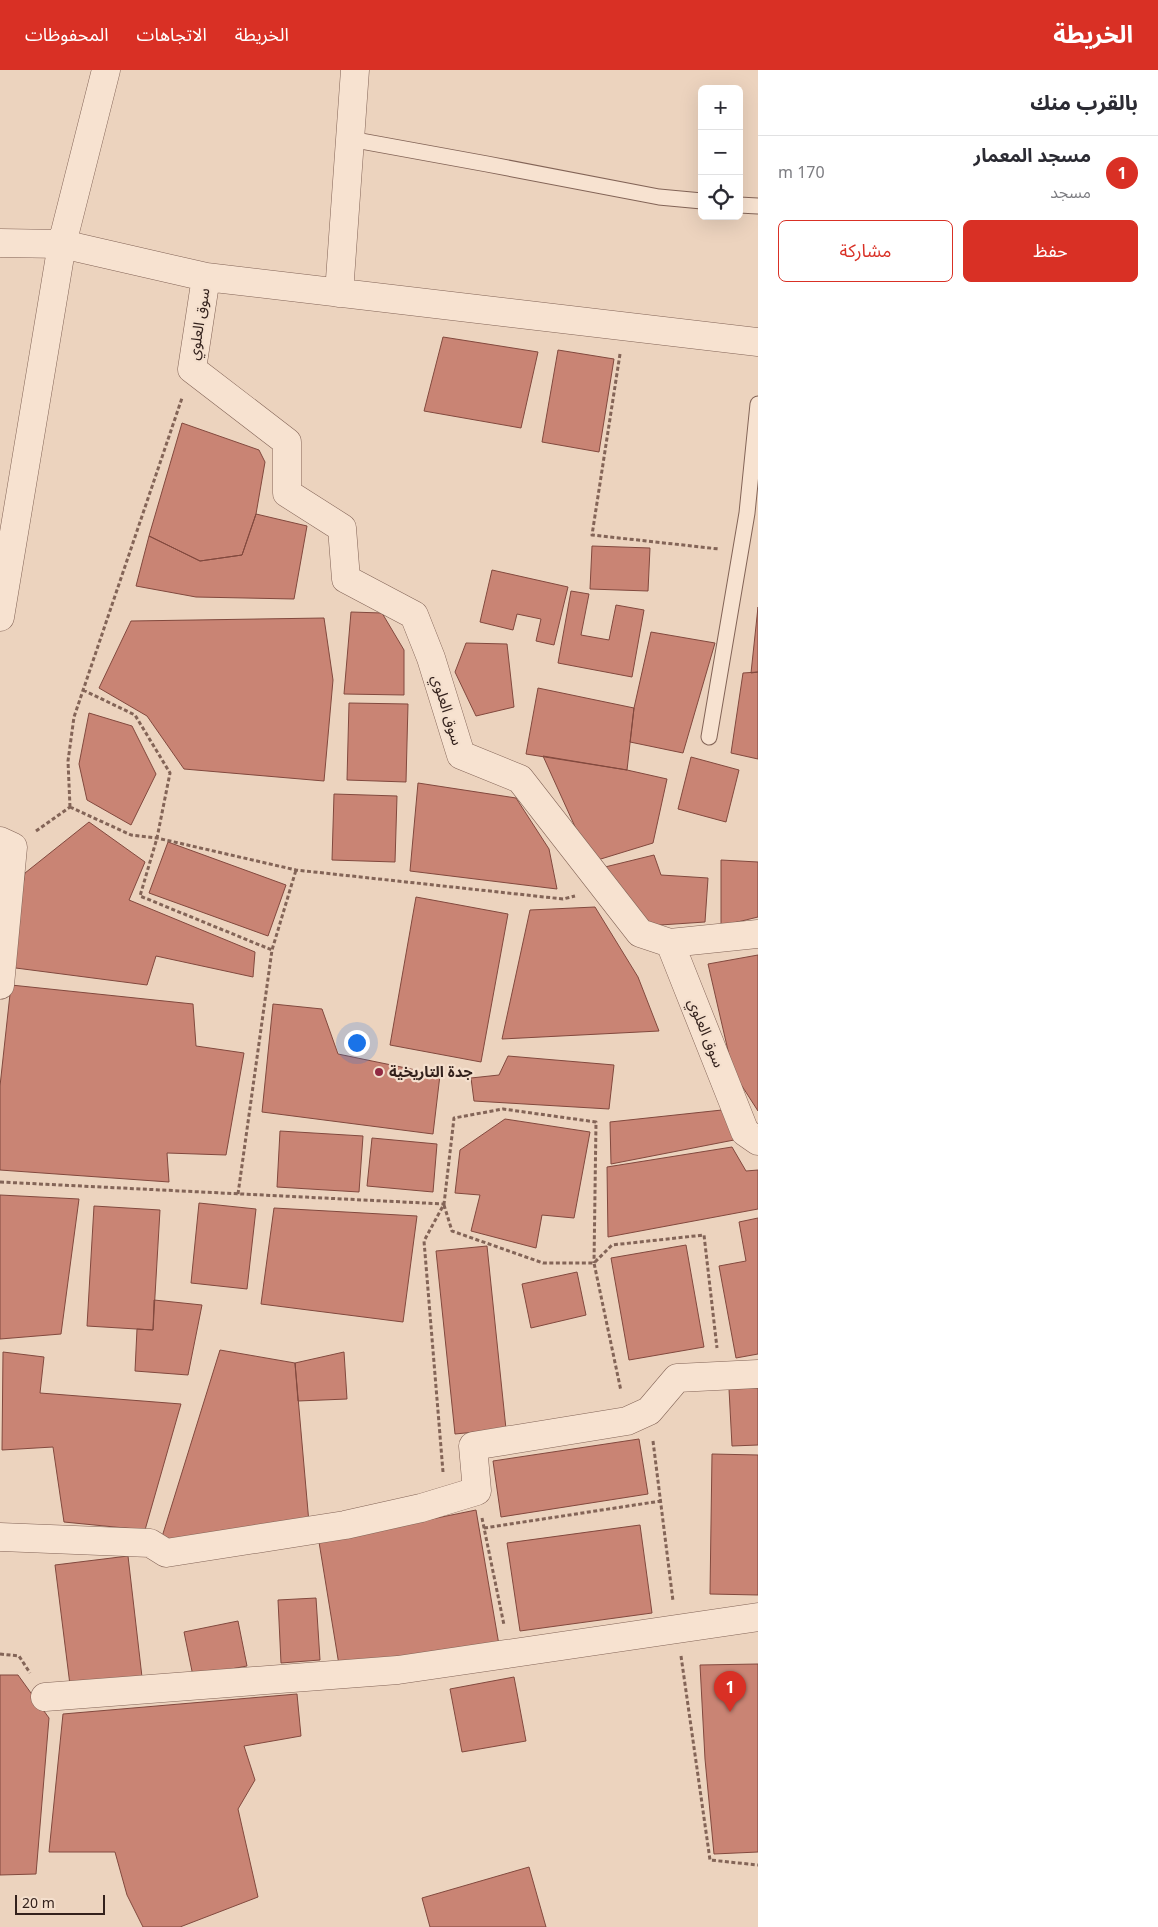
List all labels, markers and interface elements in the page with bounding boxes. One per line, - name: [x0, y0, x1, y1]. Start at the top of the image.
- text: الخريطة: [1053, 10, 1133, 61]
- text: المحفوظات: [25, 16, 109, 54]
- text: الاتجاهات: [137, 16, 207, 54]
- text: الخريطة: [235, 16, 289, 54]
- text: بالقرب منك: [1030, 81, 1138, 125]
- map controls: [698, 85, 743, 220]
- button: +: [698, 85, 743, 130]
- button: −: [698, 130, 743, 175]
- text: مسجد المعمار: [974, 136, 1091, 176]
- text: 170 m: [778, 156, 825, 190]
- text: 1: [1117, 157, 1127, 191]
- button: locate: [698, 175, 743, 220]
- text: مسجد: [1050, 176, 1091, 210]
- button: مشاركة: [778, 220, 953, 282]
- button: حفظ: [963, 220, 1138, 282]
- street label: سوق العلوي: [178, 285, 221, 362]
- street label: سوق العلوي: [421, 671, 473, 750]
- street label: سوق العلوي: [678, 993, 735, 1073]
- your location: [344, 1030, 370, 1056]
- place label: جدة التاريخية: [389, 1056, 473, 1088]
- marker: جدة التاريخية: [373, 1066, 385, 1078]
- pin: 1: [714, 1671, 746, 1712]
- text: 20 m: [22, 1889, 55, 1918]
- scale bar: [15, 1892, 105, 1915]

